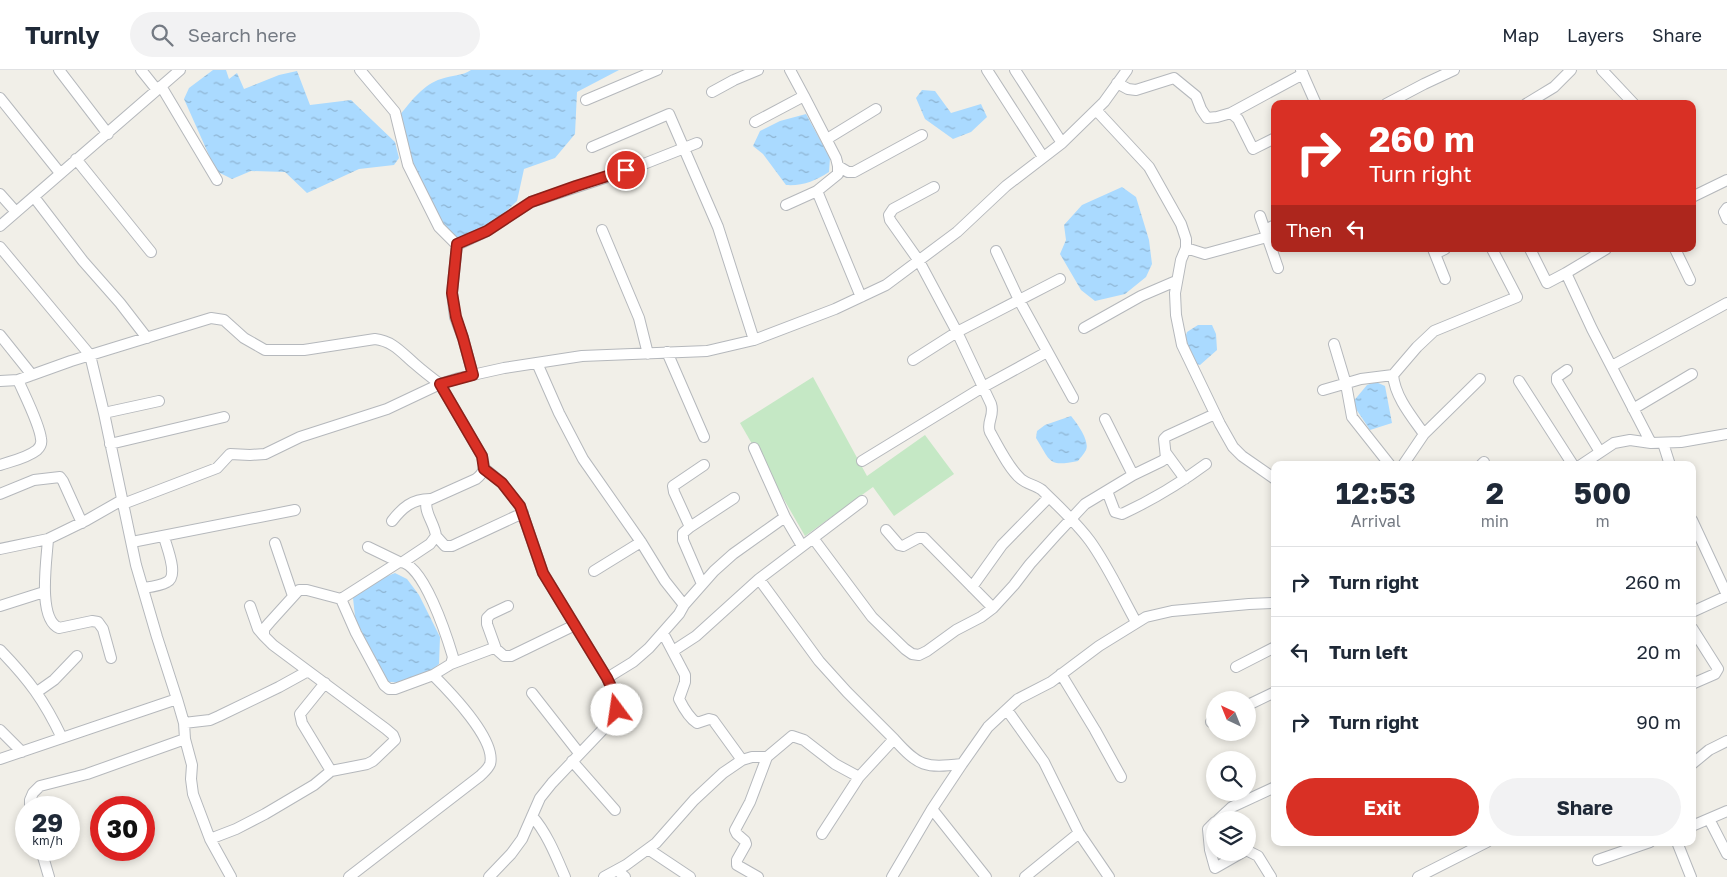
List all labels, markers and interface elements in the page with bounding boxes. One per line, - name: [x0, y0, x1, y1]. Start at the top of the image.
- search box: [130, 12, 480, 57]
- text: Turnly: [25, 20, 100, 49]
- icon: search: [148, 21, 176, 49]
- text: Search here: [188, 23, 297, 46]
- text: Map: [1502, 24, 1539, 46]
- text: Layers: [1567, 24, 1624, 46]
- text: Share: [1652, 24, 1702, 46]
- text: 260 m: [1369, 118, 1475, 160]
- icon: right: [1286, 120, 1351, 185]
- pin: [605, 149, 647, 191]
- icon: arrive: [612, 156, 640, 184]
- text: Turn right: [1369, 160, 1472, 187]
- icon: left: [1342, 215, 1370, 243]
- text: Then: [1286, 218, 1332, 241]
- text: 12:53: [1336, 475, 1416, 511]
- text: 2: [1486, 475, 1504, 511]
- text: 500: [1574, 475, 1631, 511]
- text: Arrival: [1351, 511, 1401, 531]
- text: min: [1481, 511, 1509, 531]
- text: m: [1595, 511, 1610, 531]
- icon: right: [1286, 568, 1314, 596]
- text: Turn right: [1329, 570, 1419, 593]
- text: 260 m: [1625, 570, 1681, 593]
- icon: left: [1286, 638, 1314, 666]
- text: Turn left: [1329, 640, 1408, 663]
- text: 20 m: [1637, 640, 1681, 663]
- position arrow: [590, 683, 642, 735]
- north arrow: [1206, 691, 1256, 741]
- map controls: [1206, 691, 1256, 861]
- icon: right: [1286, 708, 1314, 736]
- text: Turn right: [1329, 710, 1419, 733]
- text: 90 m: [1636, 710, 1681, 733]
- button: search: [1206, 751, 1256, 801]
- button: Exit: [1286, 778, 1479, 836]
- button: Share: [1489, 778, 1681, 836]
- speed limit sign: 30: [90, 796, 155, 861]
- text: 29: [32, 807, 63, 838]
- button: layers: [1206, 811, 1256, 861]
- text: km/h: [32, 833, 63, 848]

